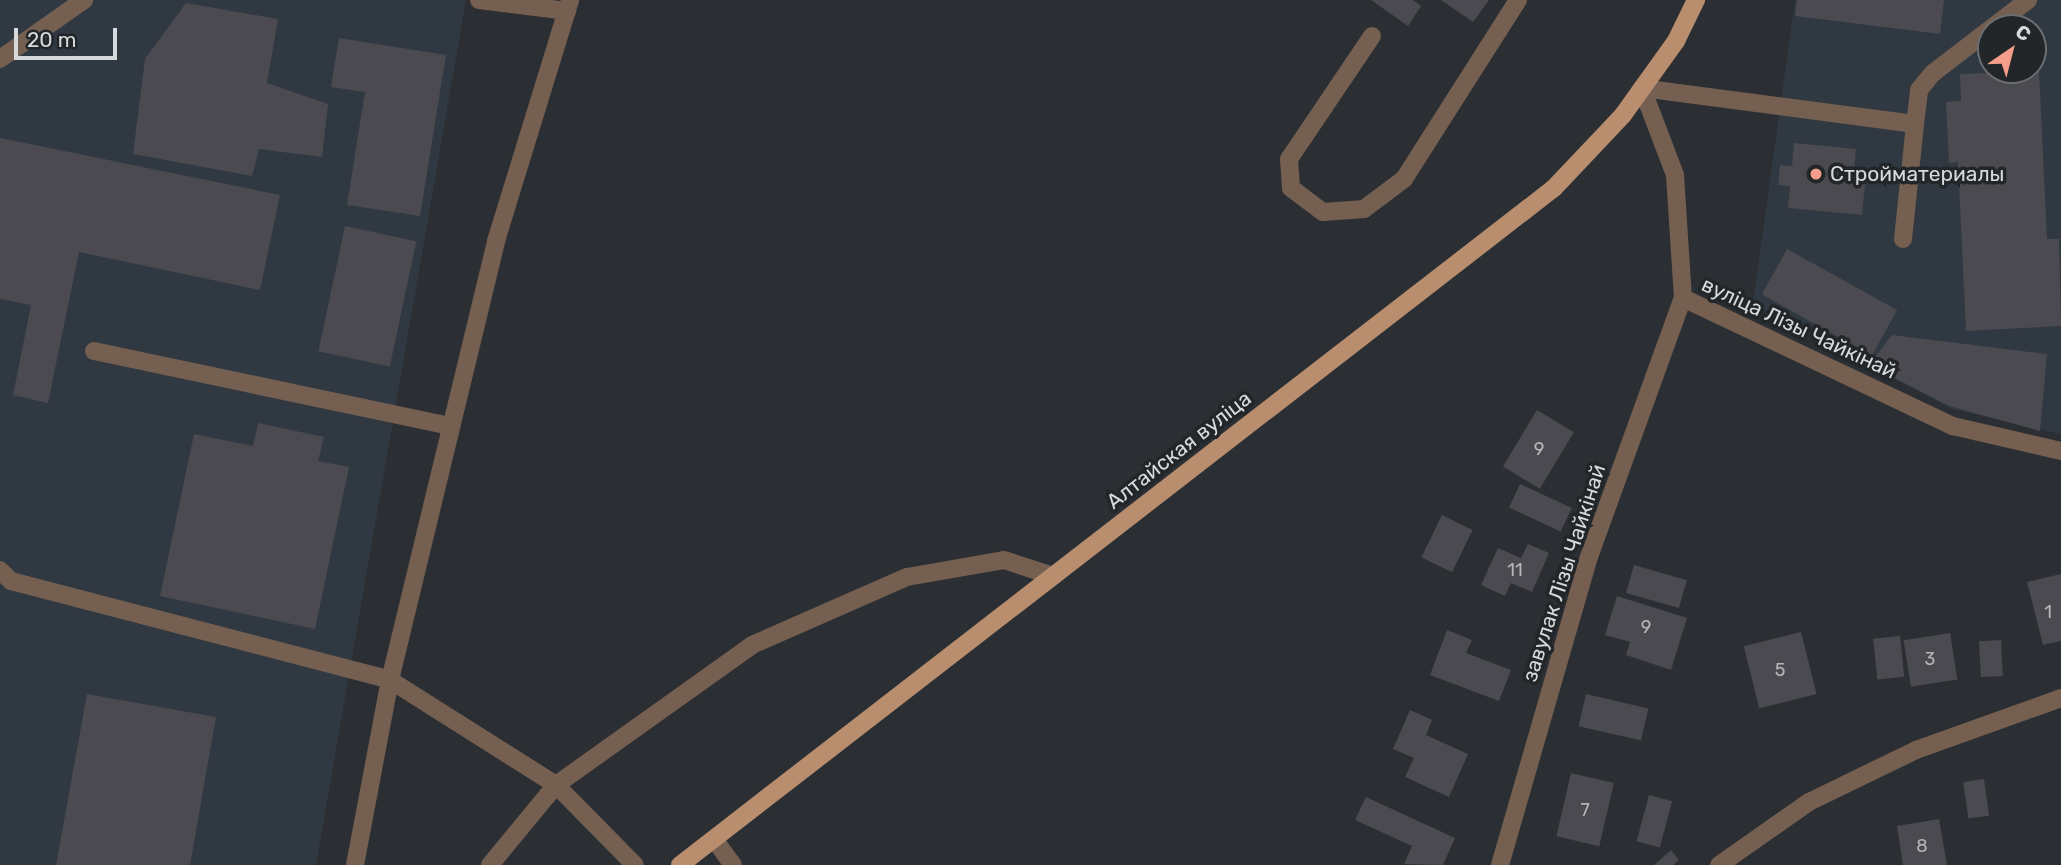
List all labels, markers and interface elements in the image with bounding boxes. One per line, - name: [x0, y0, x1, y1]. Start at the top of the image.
- scale bar: [18, 14, 121, 58]
- north arrow: [1977, 14, 2047, 84]
- text: С: [2011, 20, 2035, 46]
- text: 20 m: [27, 27, 76, 52]
- place label: Стройматериалы: [1830, 161, 2004, 187]
- marker: Стройматериалы: [1808, 166, 1824, 182]
- street label: вуліца Лізы Чайкінай: [1698, 272, 1900, 384]
- street label: Алтайская вуліца: [1102, 386, 1256, 514]
- house number: 9: [1534, 438, 1544, 460]
- street label: завулак Лізы Чайкінай: [1517, 461, 1611, 685]
- house number: 11: [1507, 559, 1523, 581]
- house number: 1: [2044, 601, 2052, 623]
- house number: 9: [1641, 616, 1651, 638]
- house number: 3: [1925, 648, 1935, 670]
- house number: 5: [1775, 659, 1785, 681]
- house number: 7: [1580, 799, 1590, 821]
- house number: 8: [1916, 835, 1928, 857]

